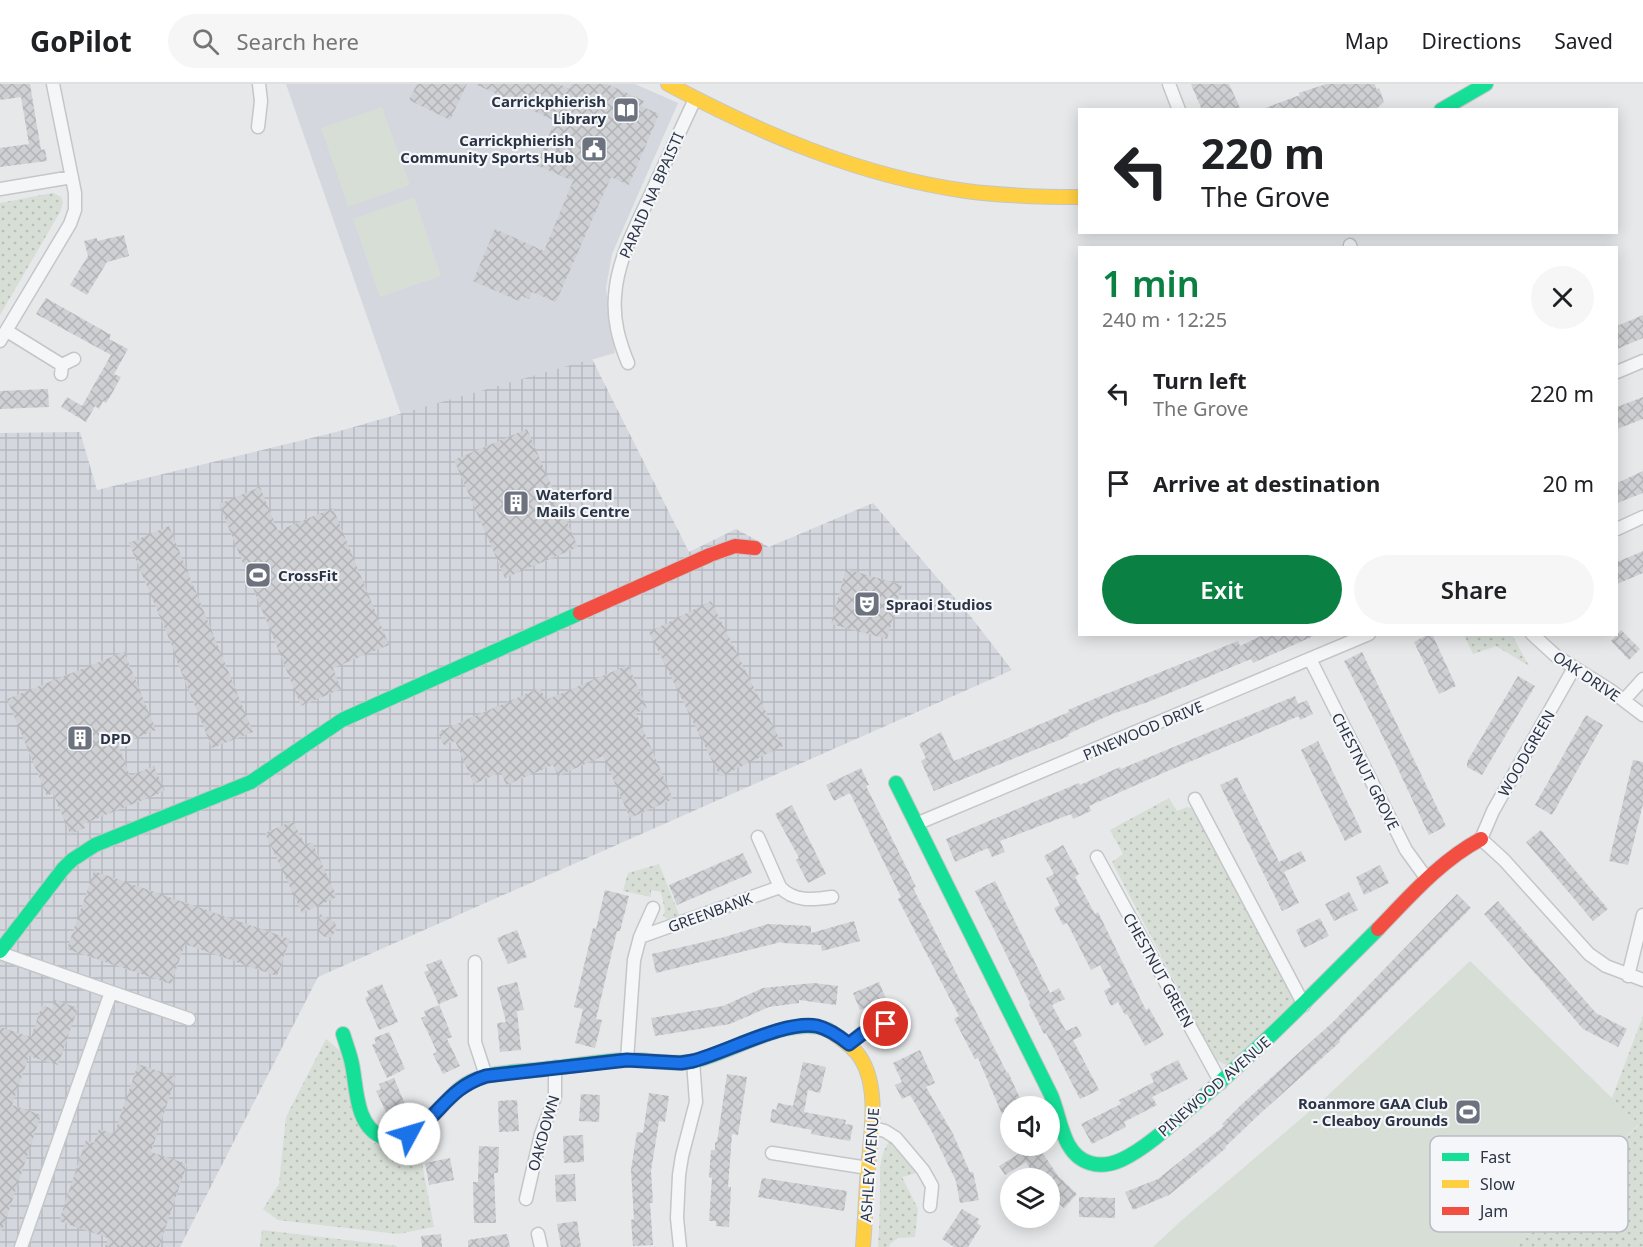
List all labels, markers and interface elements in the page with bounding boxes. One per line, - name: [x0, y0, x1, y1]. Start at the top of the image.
- search box: [168, 14, 588, 68]
- text: GoPilot: [30, 22, 132, 60]
- icon: search: [189, 25, 222, 58]
- text: Search here: [237, 26, 359, 56]
- text: Map: [1345, 27, 1389, 55]
- text: Directions: [1422, 27, 1521, 55]
- text: Saved: [1554, 27, 1613, 55]
- place label: Carrickphierish Library: [491, 91, 606, 128]
- library icon: Carrickphierish Library: [611, 95, 641, 125]
- text: 220 m: [1201, 124, 1325, 181]
- street label: PARAID NA BPAISTI: [614, 129, 688, 261]
- place label: Carrickphierish Community Sports Hub: [400, 130, 574, 167]
- icon: left: [1102, 132, 1180, 210]
- public building icon: Carrickphierish Community Sports Hub: [579, 134, 609, 164]
- text: The Grove: [1201, 178, 1330, 215]
- text: 1 min: [1102, 259, 1200, 308]
- button: close: [1531, 266, 1594, 329]
- text: 240 m · 12:25: [1102, 306, 1227, 333]
- text: Turn left: [1153, 365, 1247, 395]
- icon: left: [1102, 377, 1135, 410]
- text: 220 m: [1530, 378, 1594, 408]
- text: The Grove: [1153, 395, 1249, 422]
- icon: arrive: [1102, 467, 1135, 500]
- text: Arrive at destination: [1153, 468, 1380, 498]
- text: 20 m: [1543, 468, 1594, 498]
- place label: Waterford Mails Centre: [536, 484, 630, 521]
- building icon: Waterford Mails Centre: [501, 488, 531, 518]
- button: Exit: [1102, 555, 1342, 624]
- button: Share: [1354, 555, 1594, 624]
- sports icon: CrossFit: [243, 560, 273, 590]
- place label: CrossFit: [278, 565, 338, 585]
- theatre icon: Spraoi Studios: [852, 589, 882, 619]
- place label: Spraoi Studios: [886, 594, 992, 614]
- street label: OAK DRIVE: [1550, 646, 1624, 706]
- street label: PINEWOOD DRIVE: [1080, 696, 1206, 764]
- street label: WOODGREEN: [1493, 706, 1559, 800]
- street label: CHESTNUT GROVE: [1328, 709, 1404, 833]
- building icon: DPD: [65, 723, 95, 753]
- place label: DPD: [100, 728, 131, 748]
- street label: GREENBANK: [665, 887, 756, 937]
- street label: CHESTNUT GREEN: [1119, 909, 1199, 1031]
- pin: [860, 998, 911, 1049]
- icon: arrive: [869, 1007, 902, 1040]
- street label: PINEWOOD AVENUE: [1153, 1032, 1275, 1140]
- street label: OAKDOWN: [523, 1093, 563, 1173]
- place label: Roanmore GAA Club - Cleaboy Grounds: [1298, 1093, 1448, 1130]
- map controls: [1000, 1096, 1060, 1228]
- button: sound: [1000, 1096, 1060, 1156]
- sports icon: Roanmore GAA Club - Cleaboy Grounds: [1453, 1097, 1483, 1127]
- position arrow: [377, 1102, 441, 1166]
- street label: ASHLEY AVENUE: [855, 1107, 883, 1223]
- legend: [1430, 1136, 1628, 1232]
- text: Fast: [1480, 1146, 1511, 1168]
- button: layers: [1000, 1168, 1060, 1228]
- text: Slow: [1480, 1173, 1515, 1195]
- text: Jam: [1478, 1200, 1508, 1222]

